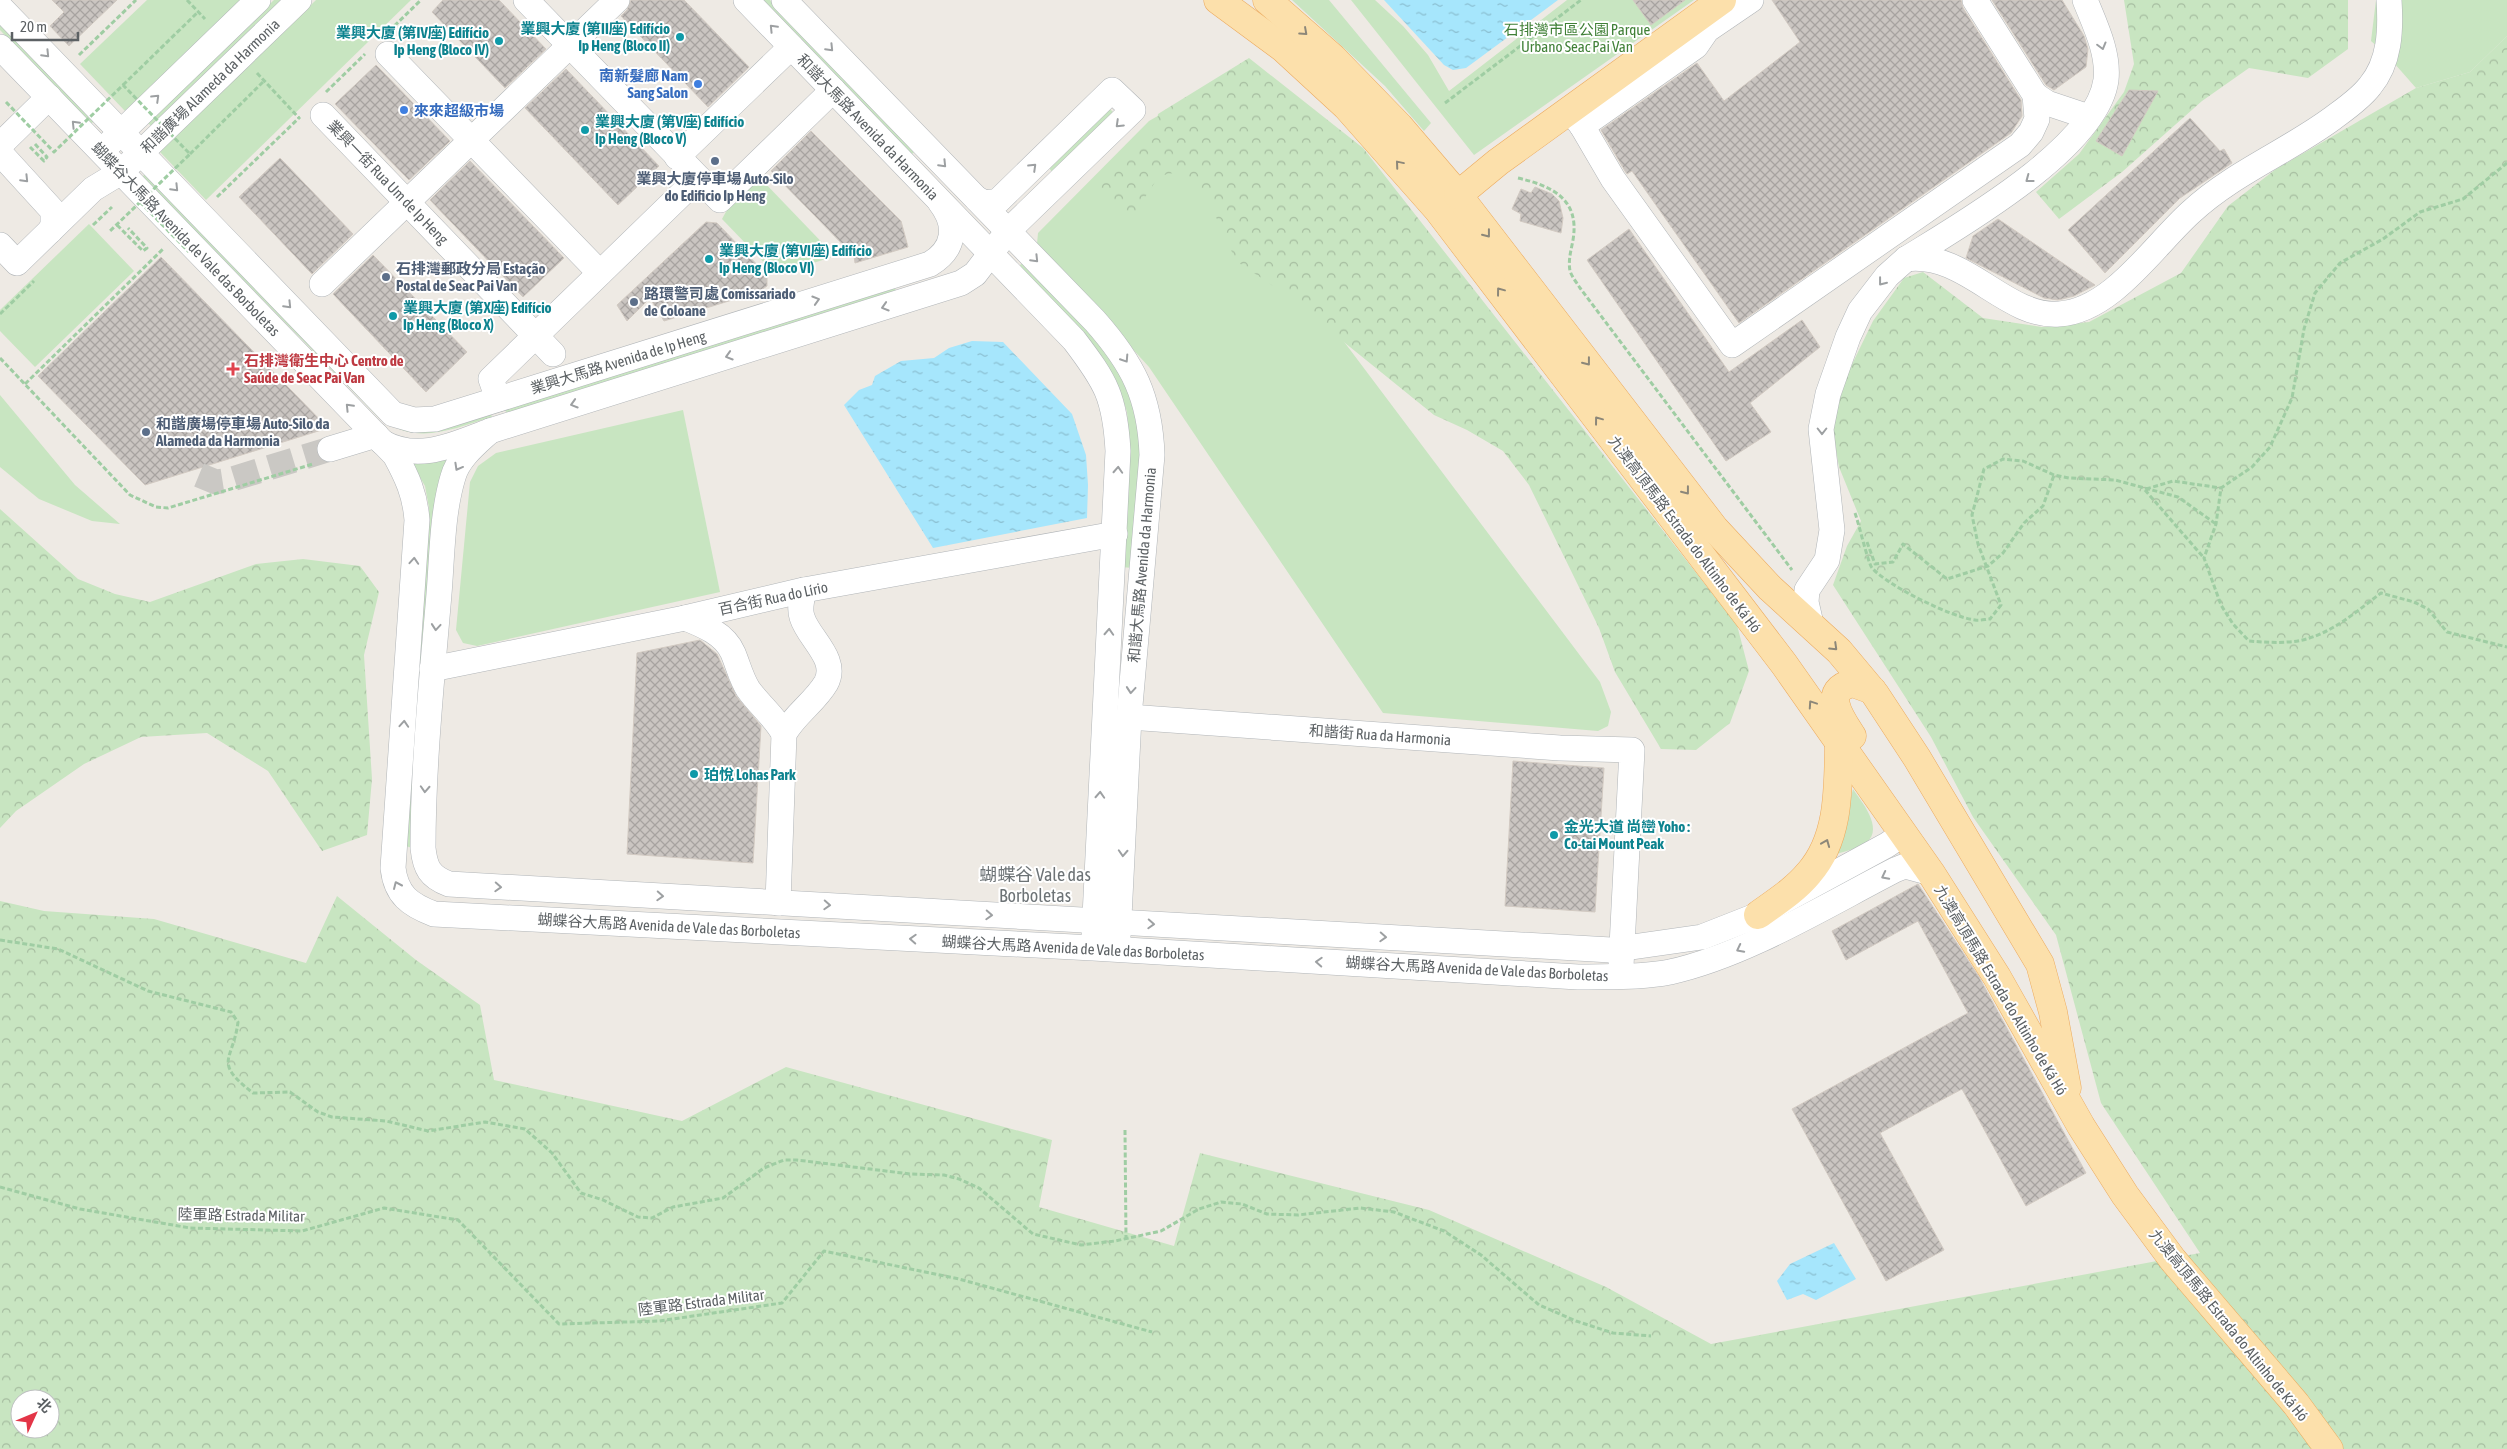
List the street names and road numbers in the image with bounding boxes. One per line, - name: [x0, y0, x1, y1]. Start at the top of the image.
- street label: 和諧廣場 Alameda da Harmonia: [137, 15, 283, 157]
- street label: 和諧大馬路 Avenida da Harmonia: [794, 51, 942, 203]
- street label: 業興一街 Rua Um de Ip Heng: [324, 116, 452, 248]
- street label: 蝴蝶谷大馬路 Avenida de Vale das Borboletas: [89, 138, 283, 340]
- street label: 業興大馬路 Avenida de Ip Heng: [528, 327, 708, 397]
- street label: 九澳高頂馬路 Estrada do Altinho de Ká Hó: [1605, 432, 1765, 636]
- street label: 和諧大馬路 Avenida da Harmonia: [1125, 467, 1159, 663]
- street label: 百合街 Rua do Lírio: [717, 578, 829, 618]
- street label: 和諧街 Rua da Harmonia: [1308, 722, 1452, 748]
- street label: 九澳高頂馬路 Estrada do Altinho de Ká Hó: [1931, 882, 2071, 1098]
- street label: 蝴蝶谷大馬路 Avenida de Vale das Borboletas: [537, 911, 801, 941]
- street label: 蝴蝶谷大馬路 Avenida de Vale das Borboletas: [941, 933, 1205, 963]
- street label: 蝴蝶谷大馬路 Avenida de Vale das Borboletas: [1345, 954, 1609, 984]
- street label: 陸軍路 Estrada Militar: [177, 1205, 305, 1225]
- street label: 九澳高頂馬路 Estrada do Altinho de Ká Hó: [2146, 1226, 2312, 1424]
- street label: 陸軍路 Estrada Militar: [637, 1286, 766, 1318]

